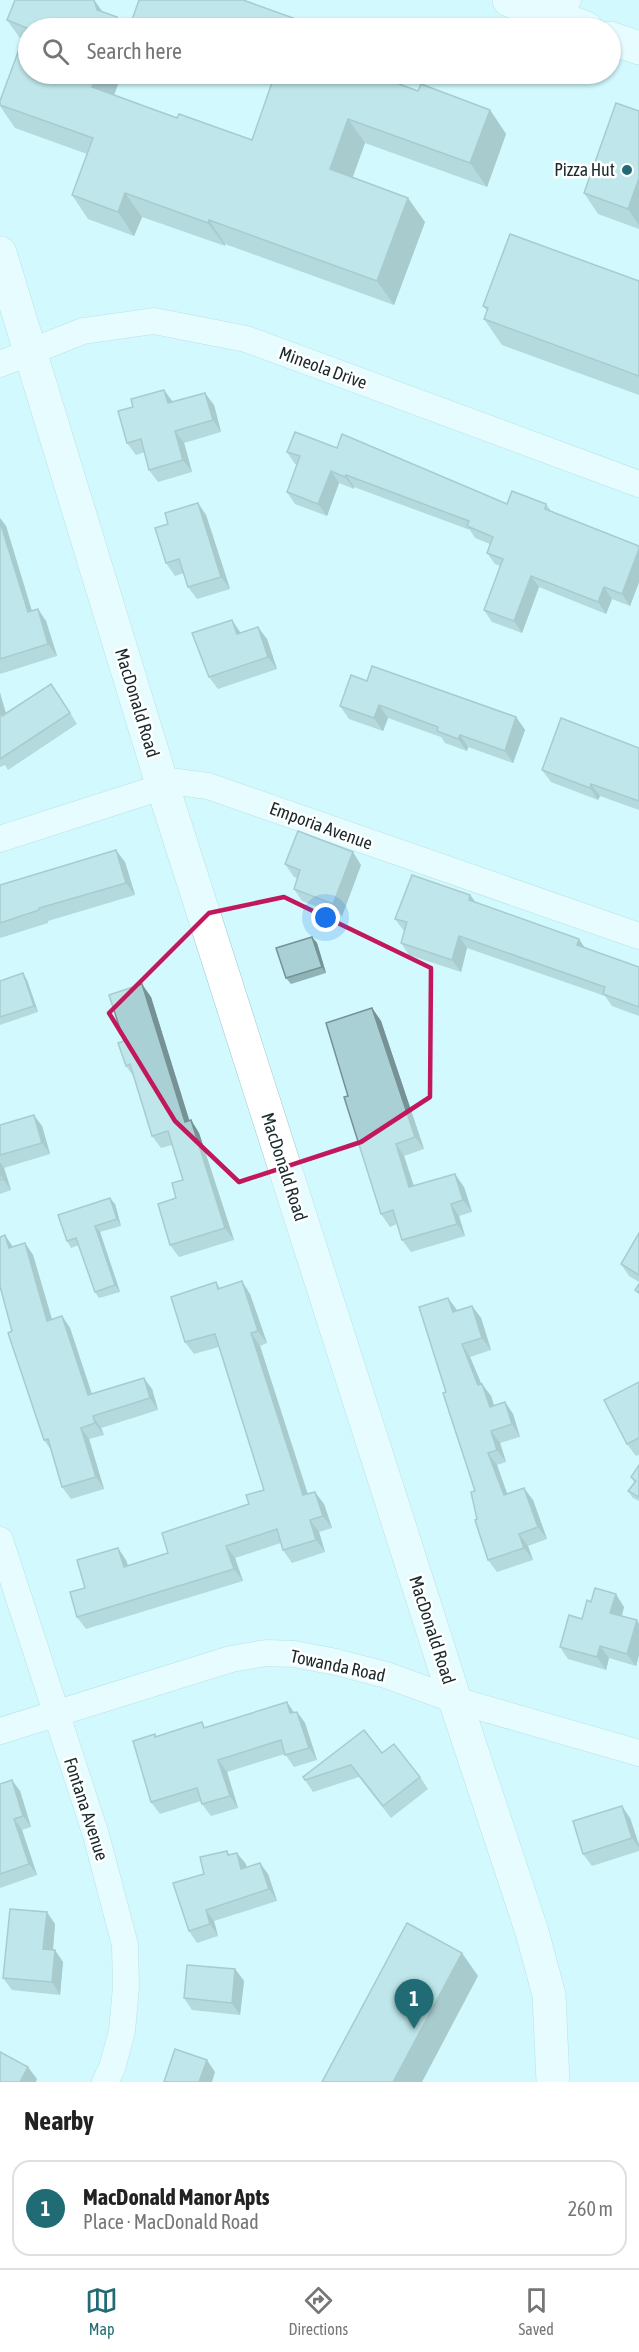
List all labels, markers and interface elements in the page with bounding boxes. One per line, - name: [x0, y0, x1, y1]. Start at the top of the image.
- search box: [18, 18, 621, 84]
- icon: search: [39, 35, 72, 68]
- text: Search here: [87, 38, 182, 64]
- place label: Pizza Hut: [554, 159, 615, 180]
- marker: Pizza Hut: [620, 163, 634, 177]
- street label: Mineola Drive: [276, 342, 370, 393]
- street label: MacDonald Road: [111, 646, 164, 760]
- street label: Emporia Avenue: [267, 797, 375, 854]
- your location: [311, 903, 340, 932]
- street label: MacDonald Road: [257, 1110, 312, 1224]
- street label: MacDonald Road: [405, 1573, 460, 1687]
- street label: Towanda Road: [289, 1645, 387, 1686]
- street label: Fontana Avenue: [60, 1755, 113, 1863]
- pin: 1: [394, 1980, 434, 2029]
- text: Nearby: [24, 2106, 94, 2136]
- text: MacDonald Manor Apts: [83, 2184, 270, 2210]
- text: 1: [41, 2197, 50, 2220]
- text: 260 m: [568, 2197, 613, 2220]
- text: Place · MacDonald Road: [83, 2210, 259, 2233]
- tab: Map: [85, 2284, 118, 2338]
- tab: Directions: [288, 2284, 348, 2338]
- tab: Saved: [518, 2284, 554, 2338]

